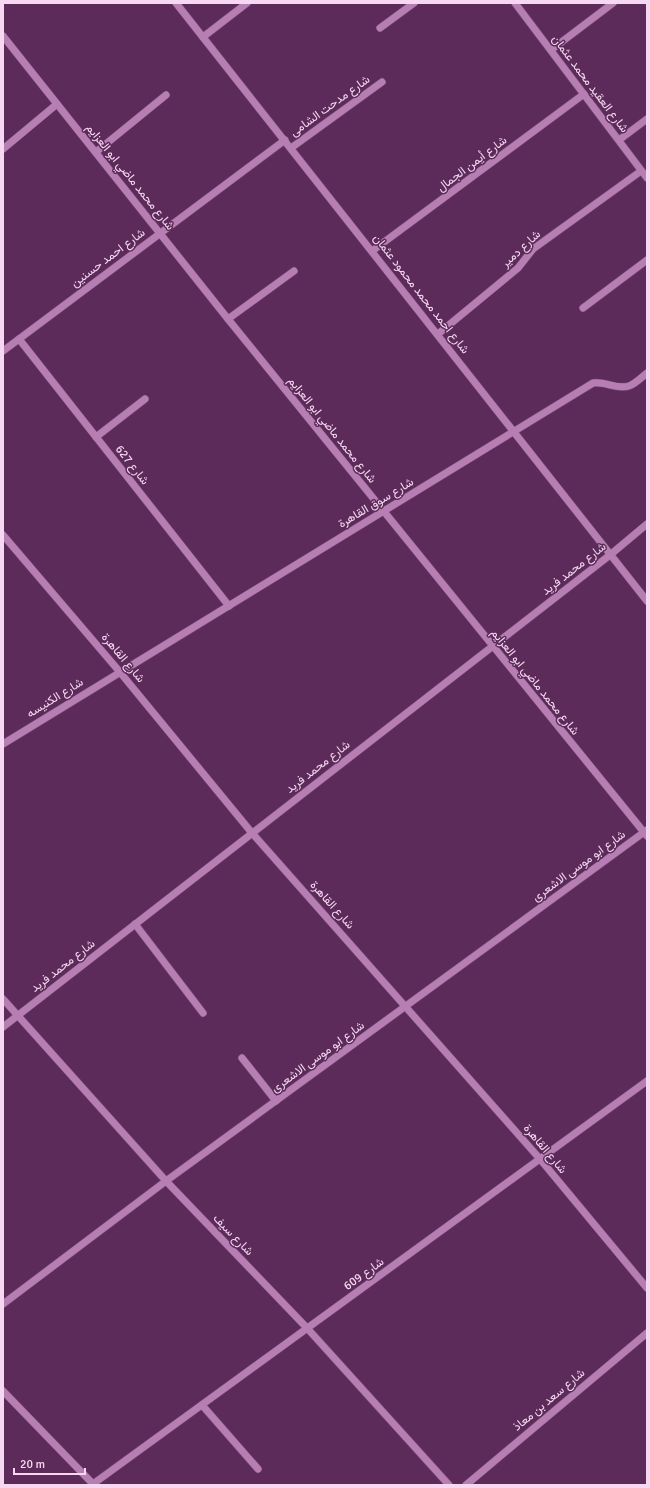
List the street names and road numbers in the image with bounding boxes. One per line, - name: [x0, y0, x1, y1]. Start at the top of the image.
- street label: شارع العقيد محمد عثمان: [548, 32, 632, 136]
- street label: شارع مدحت الشامى: [287, 72, 374, 141]
- street label: شارع محمد ماضي ابو العزايم: [81, 121, 178, 235]
- street label: شارع أيمن الجمال: [434, 133, 510, 196]
- street label: شارع احمد حسنين: [68, 225, 149, 292]
- street label: شارع دمير: [497, 227, 544, 272]
- street label: شارع احمد محمد محمود عثمان: [369, 231, 472, 357]
- street label: شارع محمد ماضي ابو العزايم: [283, 374, 380, 488]
- street label: شارع 627: [111, 442, 152, 488]
- street label: شارع سوق القاهرة: [335, 475, 417, 532]
- street label: شارع محمد فريد: [539, 539, 610, 600]
- street label: شارع محمد ماضي ابو العزايم: [486, 626, 583, 740]
- street label: شارع القاهرة: [97, 630, 148, 686]
- street label: شارع الكنيسه: [24, 675, 87, 722]
- street label: شارع محمد فريد: [283, 737, 354, 798]
- street label: شارع ابو موسى الاشعرى: [529, 827, 629, 906]
- street label: شارع القاهرة: [306, 878, 358, 933]
- street label: شارع محمد فريد: [28, 936, 99, 997]
- street label: شارع ابو موسى الاشعرى: [268, 1018, 368, 1097]
- street label: شارع القاهرة: [519, 1121, 570, 1177]
- street label: شارع سيف: [209, 1211, 256, 1260]
- street label: شارع 609: [341, 1254, 388, 1294]
- street label: شارع سعد بن معاذ: [510, 1366, 589, 1435]

